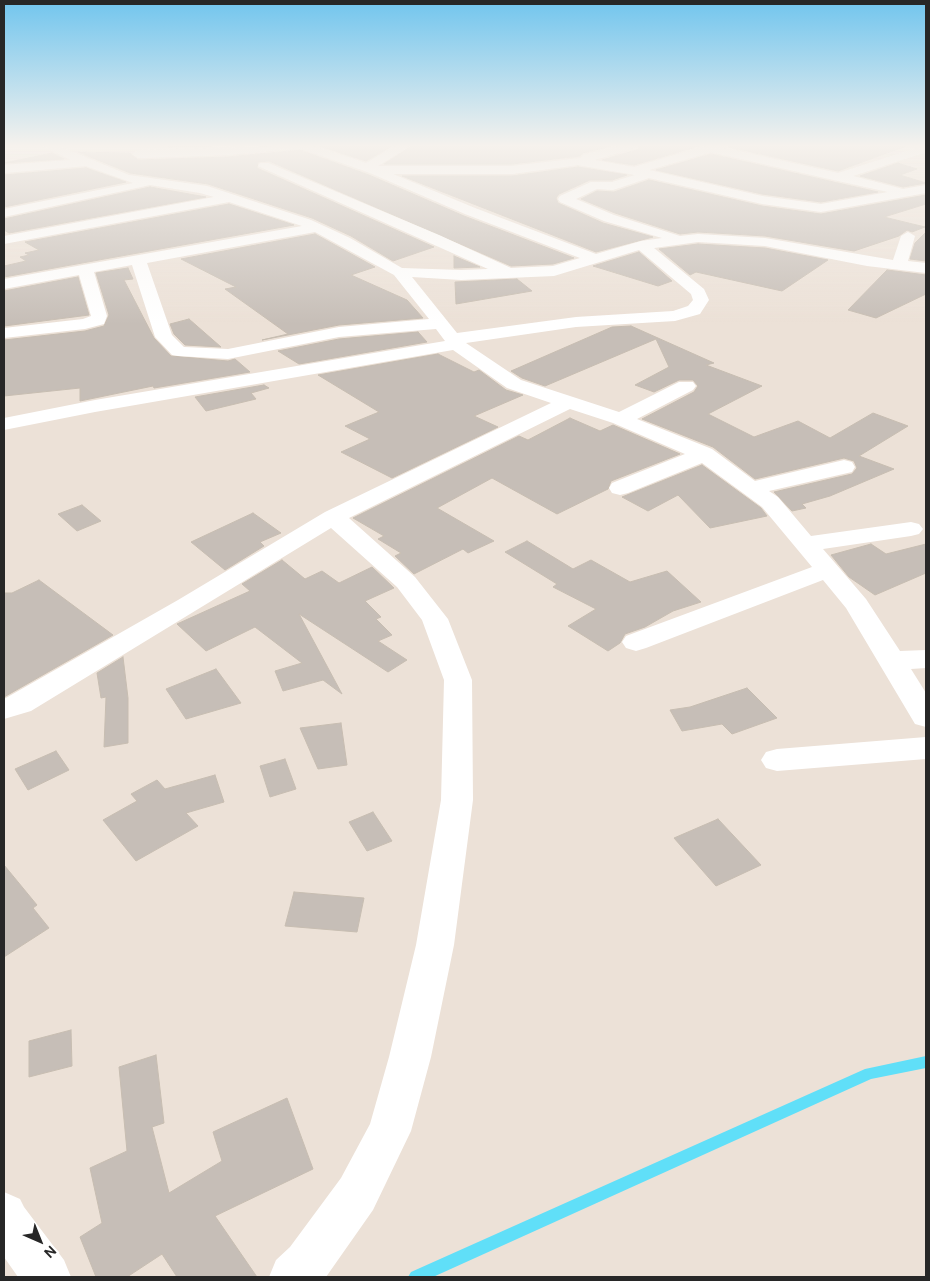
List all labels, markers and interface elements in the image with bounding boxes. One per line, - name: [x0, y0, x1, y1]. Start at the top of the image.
- north arrow: [15, 1216, 65, 1266]
- text: N: [40, 1242, 60, 1262]

